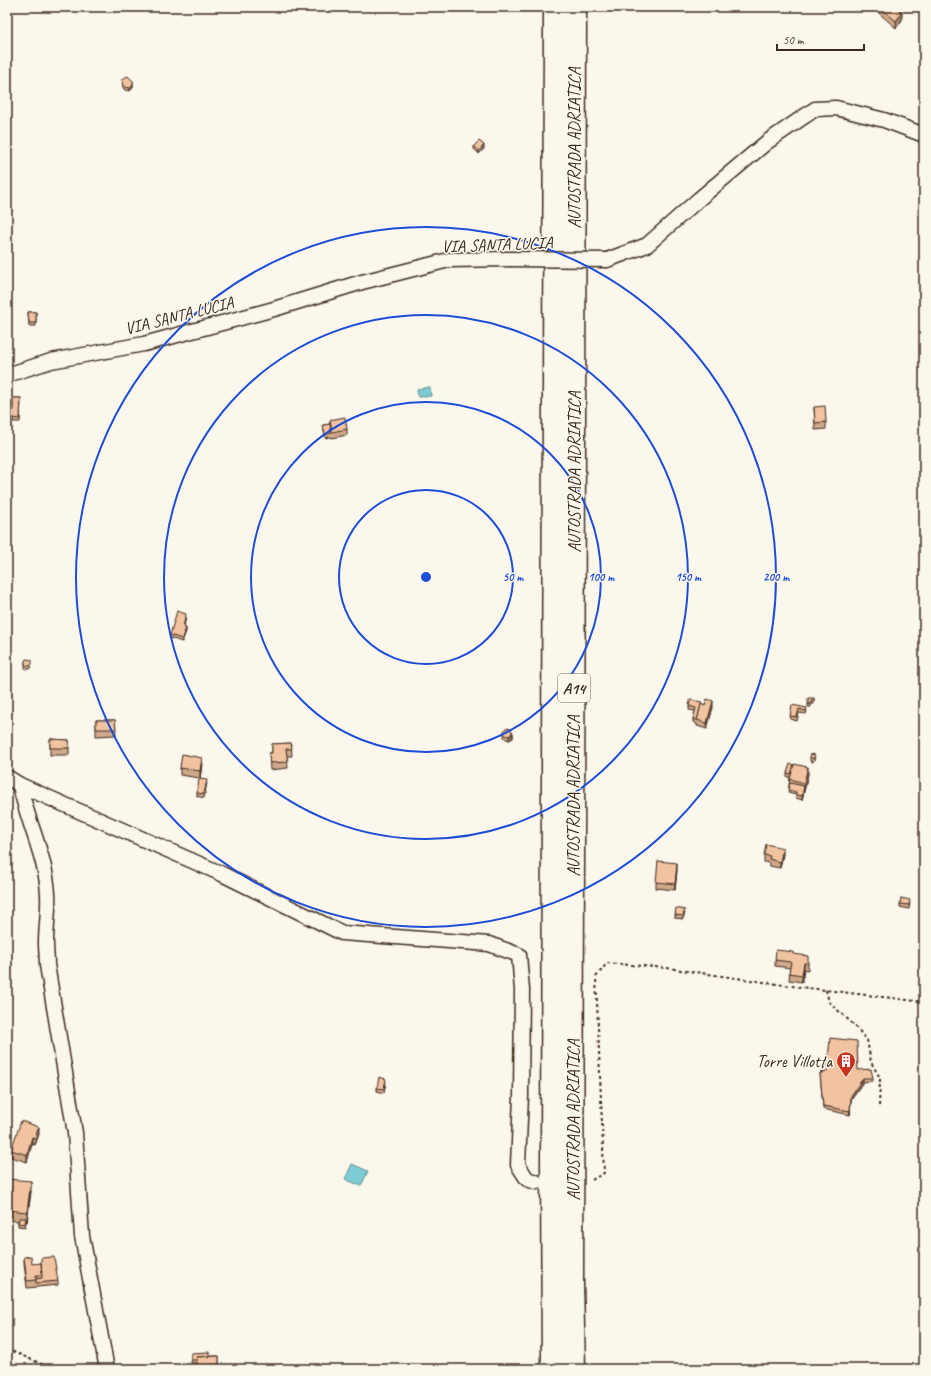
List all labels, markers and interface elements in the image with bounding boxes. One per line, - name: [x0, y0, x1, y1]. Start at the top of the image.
- scale bar: [777, 26, 864, 52]
- text: 50 m: [783, 32, 805, 48]
- street label: AUTOSTRADA ADRIATICA: [564, 66, 585, 228]
- street label: VIA SANTA LUCIA: [441, 232, 554, 257]
- street label: VIA SANTA LUCIA: [123, 291, 237, 339]
- street label: AUTOSTRADA ADRIATICA: [564, 390, 585, 552]
- text: 50 m: [503, 569, 524, 585]
- text: 100 m: [588, 569, 615, 585]
- text: 150 m: [675, 569, 702, 585]
- text: 200 m: [763, 569, 790, 585]
- centre of rings: [419, 570, 433, 584]
- road number: A14: [558, 674, 590, 702]
- street label: AUTOSTRADA ADRIATICA: [563, 714, 584, 876]
- street label: AUTOSTRADA ADRIATICA: [563, 1038, 584, 1200]
- building icon: Torre Villotta: [835, 1050, 857, 1078]
- place label: Torre Villotta: [757, 1051, 833, 1072]

